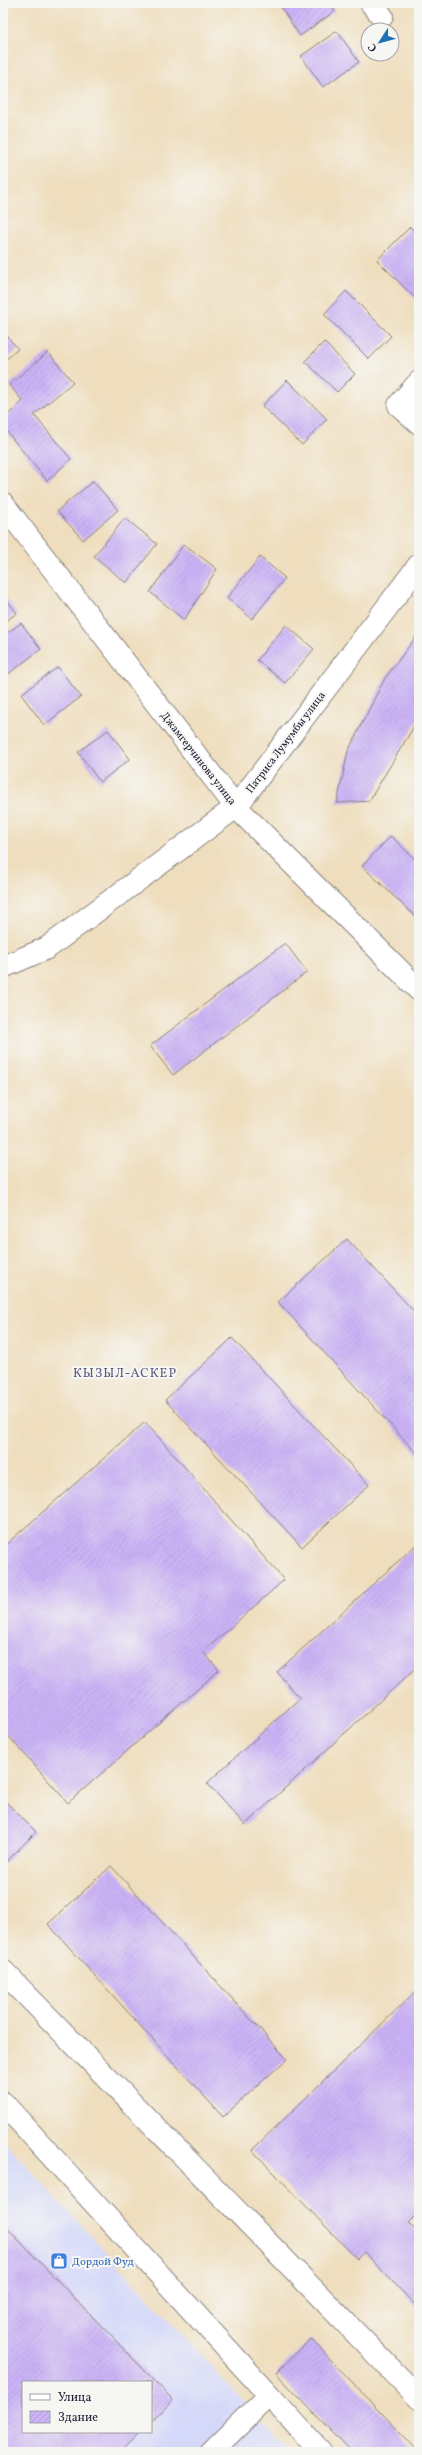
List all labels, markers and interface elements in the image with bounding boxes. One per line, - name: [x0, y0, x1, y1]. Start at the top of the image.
- north arrow: [360, 22, 400, 62]
- text: С: [365, 40, 381, 54]
- street label: Патриса Лумумбы улица: [243, 689, 330, 797]
- street label: Джамгерчинова улица: [157, 709, 239, 809]
- district label: КЫЗЫЛ-АСКЕР: [73, 1365, 177, 1383]
- shop icon: Дордой Фуд: [49, 2251, 69, 2271]
- place label: Дордой Фуд: [72, 2255, 135, 2270]
- legend: [22, 2381, 152, 2433]
- text: Улица: [58, 2390, 91, 2406]
- text: Здание: [58, 2410, 98, 2426]

